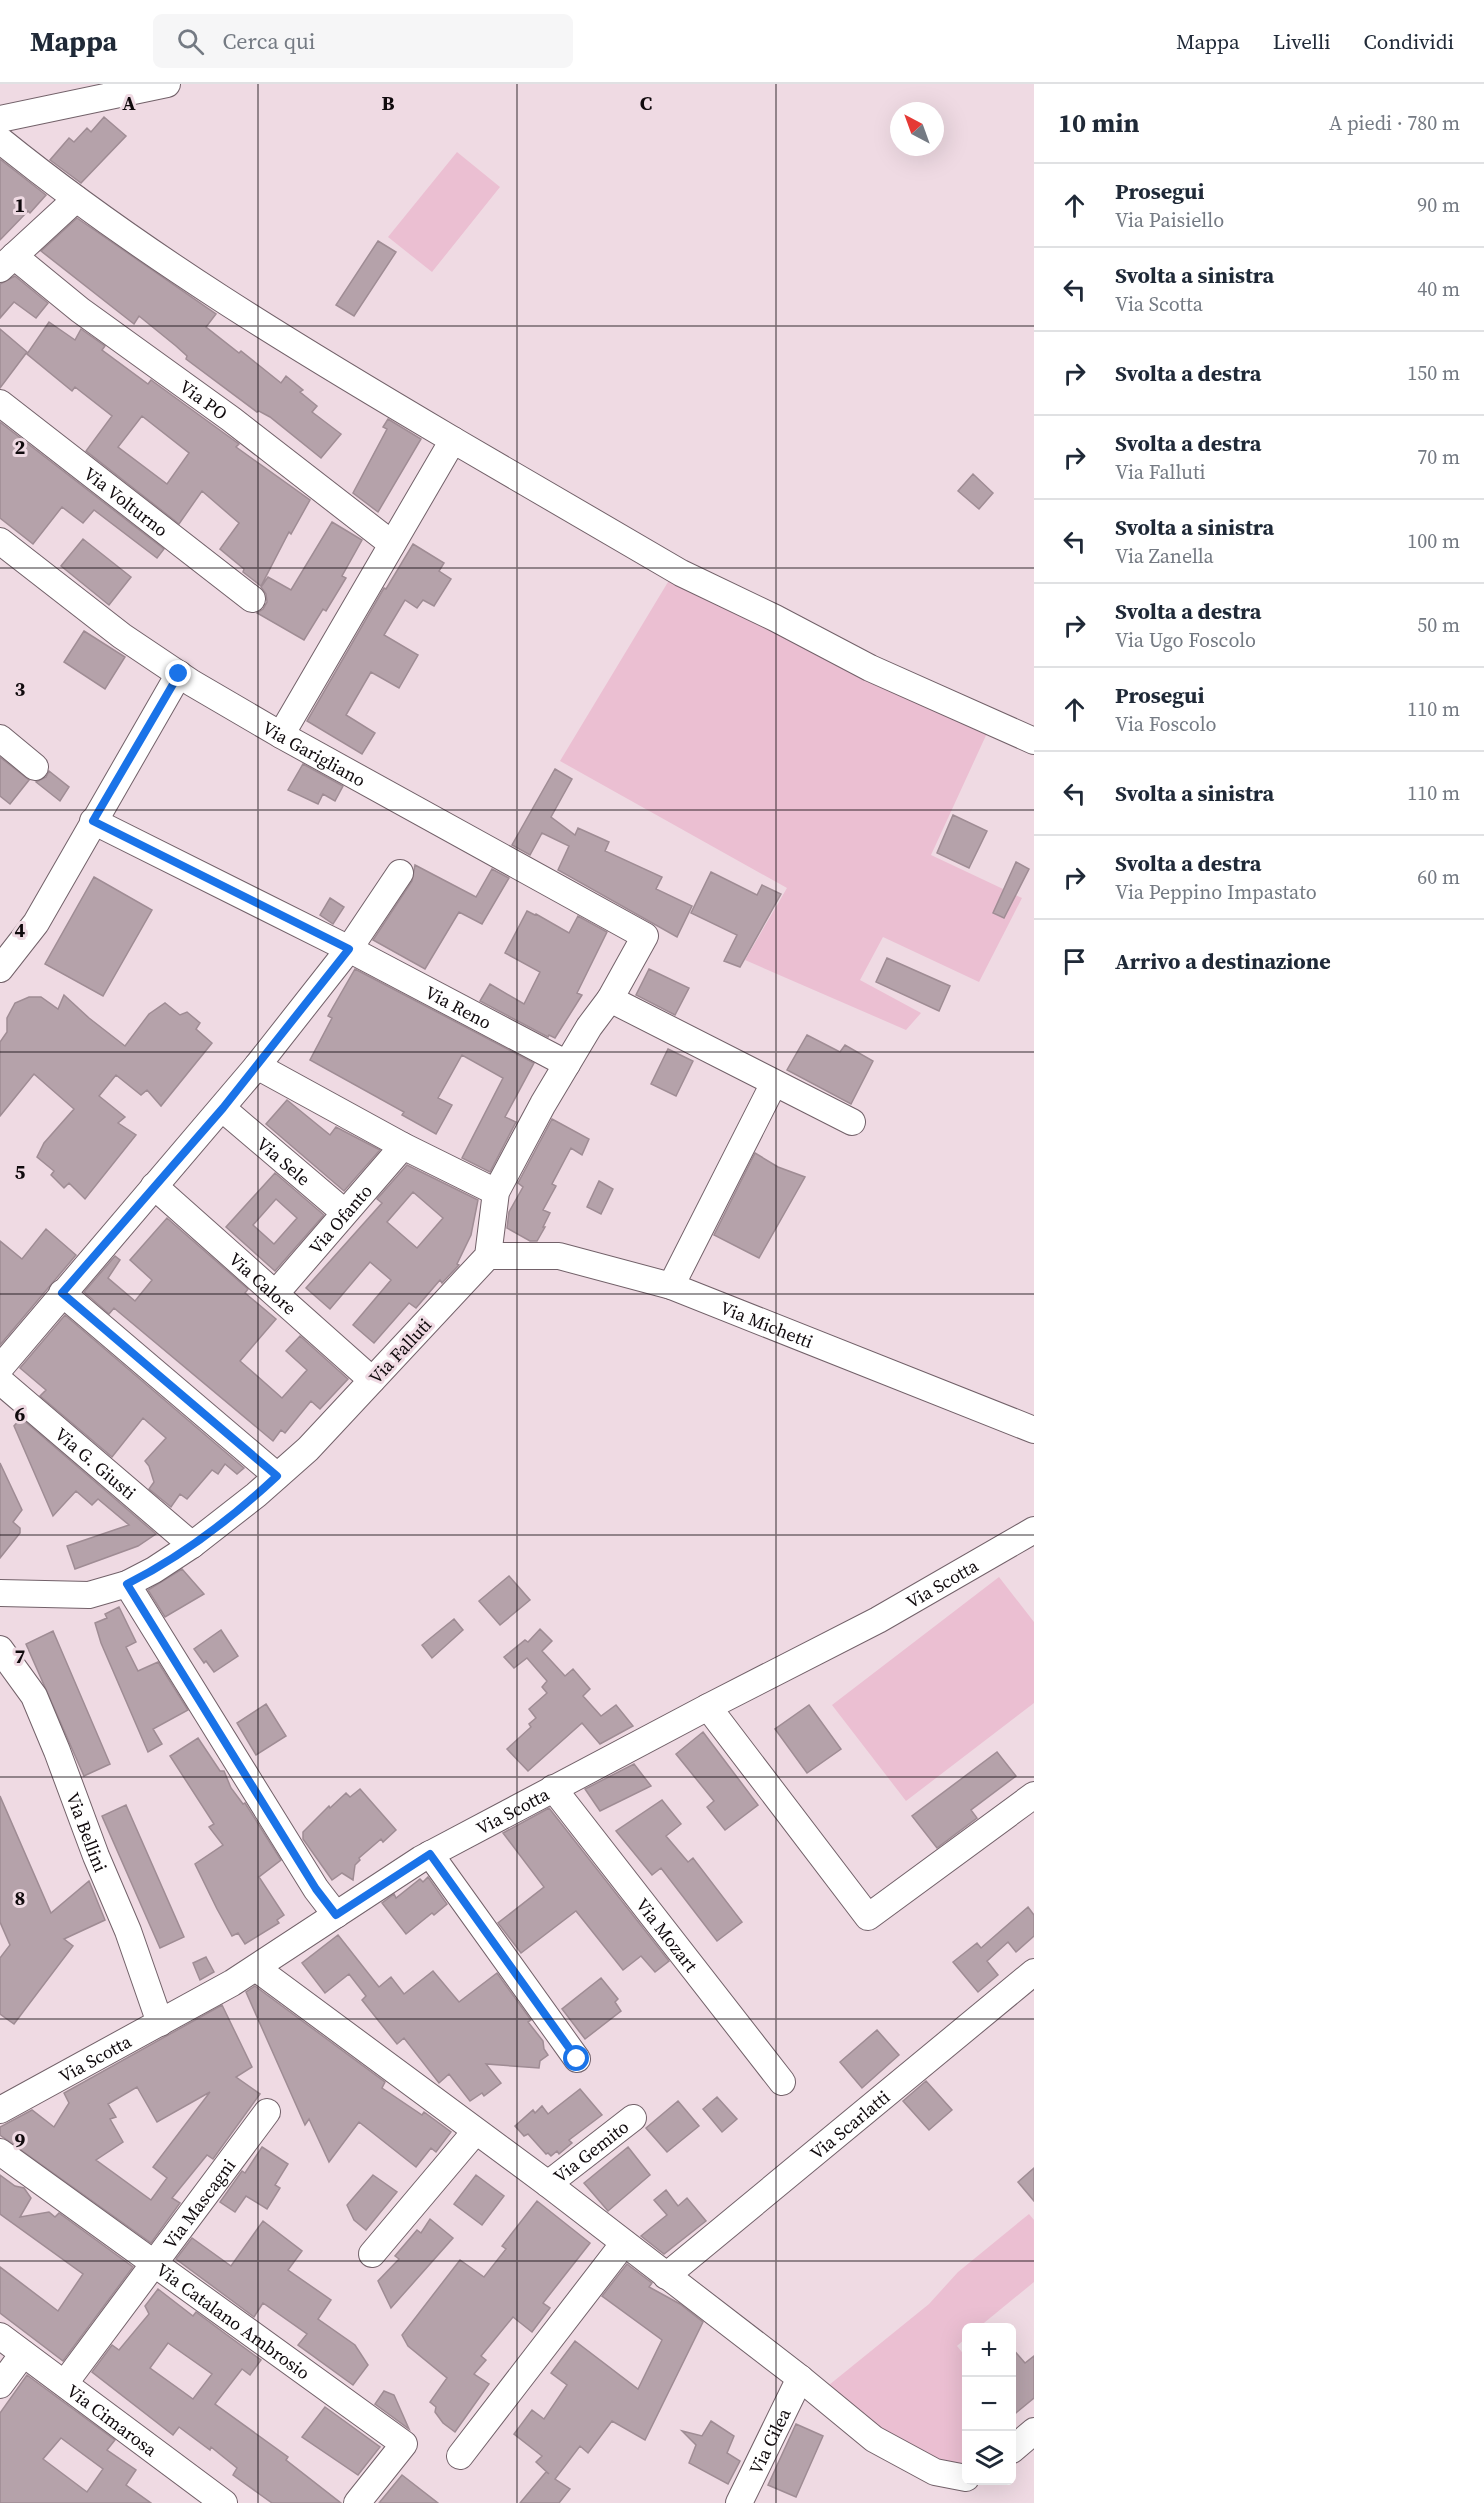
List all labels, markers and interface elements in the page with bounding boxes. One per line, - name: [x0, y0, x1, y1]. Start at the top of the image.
- search box: [153, 14, 573, 68]
- text: Mappa: [30, 22, 117, 60]
- icon: search: [174, 25, 207, 58]
- text: Cerca qui: [222, 26, 315, 56]
- text: Mappa: [1176, 27, 1240, 56]
- text: Livelli: [1273, 27, 1331, 56]
- text: Condividi: [1364, 27, 1454, 56]
- text: A: [122, 89, 136, 117]
- text: B: [381, 89, 395, 117]
- text: C: [640, 89, 652, 117]
- north arrow: [890, 102, 944, 156]
- text: 10 min: [1058, 105, 1140, 141]
- text: A piedi · 780 m: [1329, 109, 1460, 137]
- text: Prosegui: [1115, 176, 1204, 206]
- icon: ahead: [1058, 189, 1091, 222]
- text: 1: [15, 191, 25, 219]
- text: 90 m: [1417, 191, 1460, 219]
- text: Via Paisiello: [1115, 206, 1224, 234]
- text: Svolta a sinistra: [1115, 260, 1274, 290]
- icon: left: [1058, 273, 1091, 306]
- text: 40 m: [1417, 275, 1460, 303]
- text: Via Scotta: [1115, 290, 1203, 318]
- icon: right: [1058, 357, 1091, 390]
- text: Svolta a destra: [1115, 358, 1261, 388]
- text: 150 m: [1407, 359, 1460, 387]
- street label: Via PO: [175, 374, 233, 425]
- text: Svolta a destra: [1115, 428, 1261, 458]
- text: 2: [15, 433, 26, 461]
- icon: right: [1058, 441, 1091, 474]
- text: 70 m: [1417, 443, 1460, 471]
- text: Via Falluti: [1115, 458, 1205, 486]
- street label: Via Volturno: [79, 461, 174, 542]
- text: Svolta a sinistra: [1115, 512, 1274, 542]
- icon: left: [1058, 525, 1091, 558]
- text: 100 m: [1407, 527, 1460, 555]
- text: Via Zanella: [1115, 542, 1214, 570]
- text: Svolta a destra: [1115, 596, 1261, 626]
- icon: right: [1058, 609, 1091, 642]
- text: 50 m: [1417, 611, 1460, 639]
- text: Via Ugo Foscolo: [1115, 626, 1256, 654]
- route end: [165, 660, 191, 686]
- text: 3: [15, 675, 26, 703]
- text: Prosegui: [1115, 680, 1204, 710]
- icon: ahead: [1058, 693, 1091, 726]
- text: 110 m: [1407, 695, 1460, 723]
- text: Via Foscolo: [1115, 710, 1217, 738]
- street label: Via Garigliano: [258, 714, 371, 792]
- icon: left: [1058, 777, 1091, 810]
- text: Svolta a sinistra: [1115, 778, 1274, 808]
- text: 110 m: [1407, 779, 1460, 807]
- text: Svolta a destra: [1115, 848, 1261, 878]
- icon: right: [1058, 861, 1091, 894]
- text: 60 m: [1417, 863, 1460, 891]
- text: Via Peppino Impastato: [1115, 878, 1317, 906]
- text: 4: [15, 916, 26, 944]
- icon: arrive: [1058, 945, 1091, 978]
- text: Arrivo a destinazione: [1115, 946, 1331, 976]
- street label: Via Reno: [421, 979, 496, 1035]
- street label: Via Sele: [252, 1131, 316, 1191]
- text: 5: [15, 1158, 26, 1186]
- street label: Via Ofanto: [303, 1178, 377, 1259]
- street label: Via Calore: [224, 1246, 302, 1320]
- street label: Via Michetti: [717, 1294, 817, 1354]
- street label: Via Falluti: [363, 1313, 437, 1389]
- text: 6: [15, 1400, 26, 1428]
- street label: Via G. Giusti: [50, 1421, 142, 1505]
- street label: Via Scotta: [901, 1552, 983, 1614]
- text: 7: [15, 1642, 26, 1670]
- street label: Via Scotta: [472, 1781, 554, 1840]
- street label: Via Bellini: [61, 1789, 114, 1876]
- text: 8: [15, 1884, 25, 1912]
- street label: Via Mozart: [631, 1893, 704, 1977]
- street label: Via Scotta: [54, 2028, 136, 2088]
- route start: [563, 2045, 589, 2071]
- street label: Via Scarlatti: [804, 2084, 895, 2165]
- street label: Via Gemito: [548, 2114, 634, 2188]
- text: 9: [15, 2126, 26, 2154]
- street label: Via Mascagni: [157, 2153, 241, 2254]
- street label: Via Catalano Ambrosio: [151, 2257, 315, 2385]
- map controls: [962, 2323, 1016, 2485]
- button: +: [962, 2323, 1016, 2377]
- button: −: [962, 2377, 1016, 2431]
- street label: Via Cimarosa: [62, 2378, 163, 2462]
- street label: Via Cilea: [743, 2403, 796, 2478]
- button: layers: [962, 2431, 1016, 2485]

